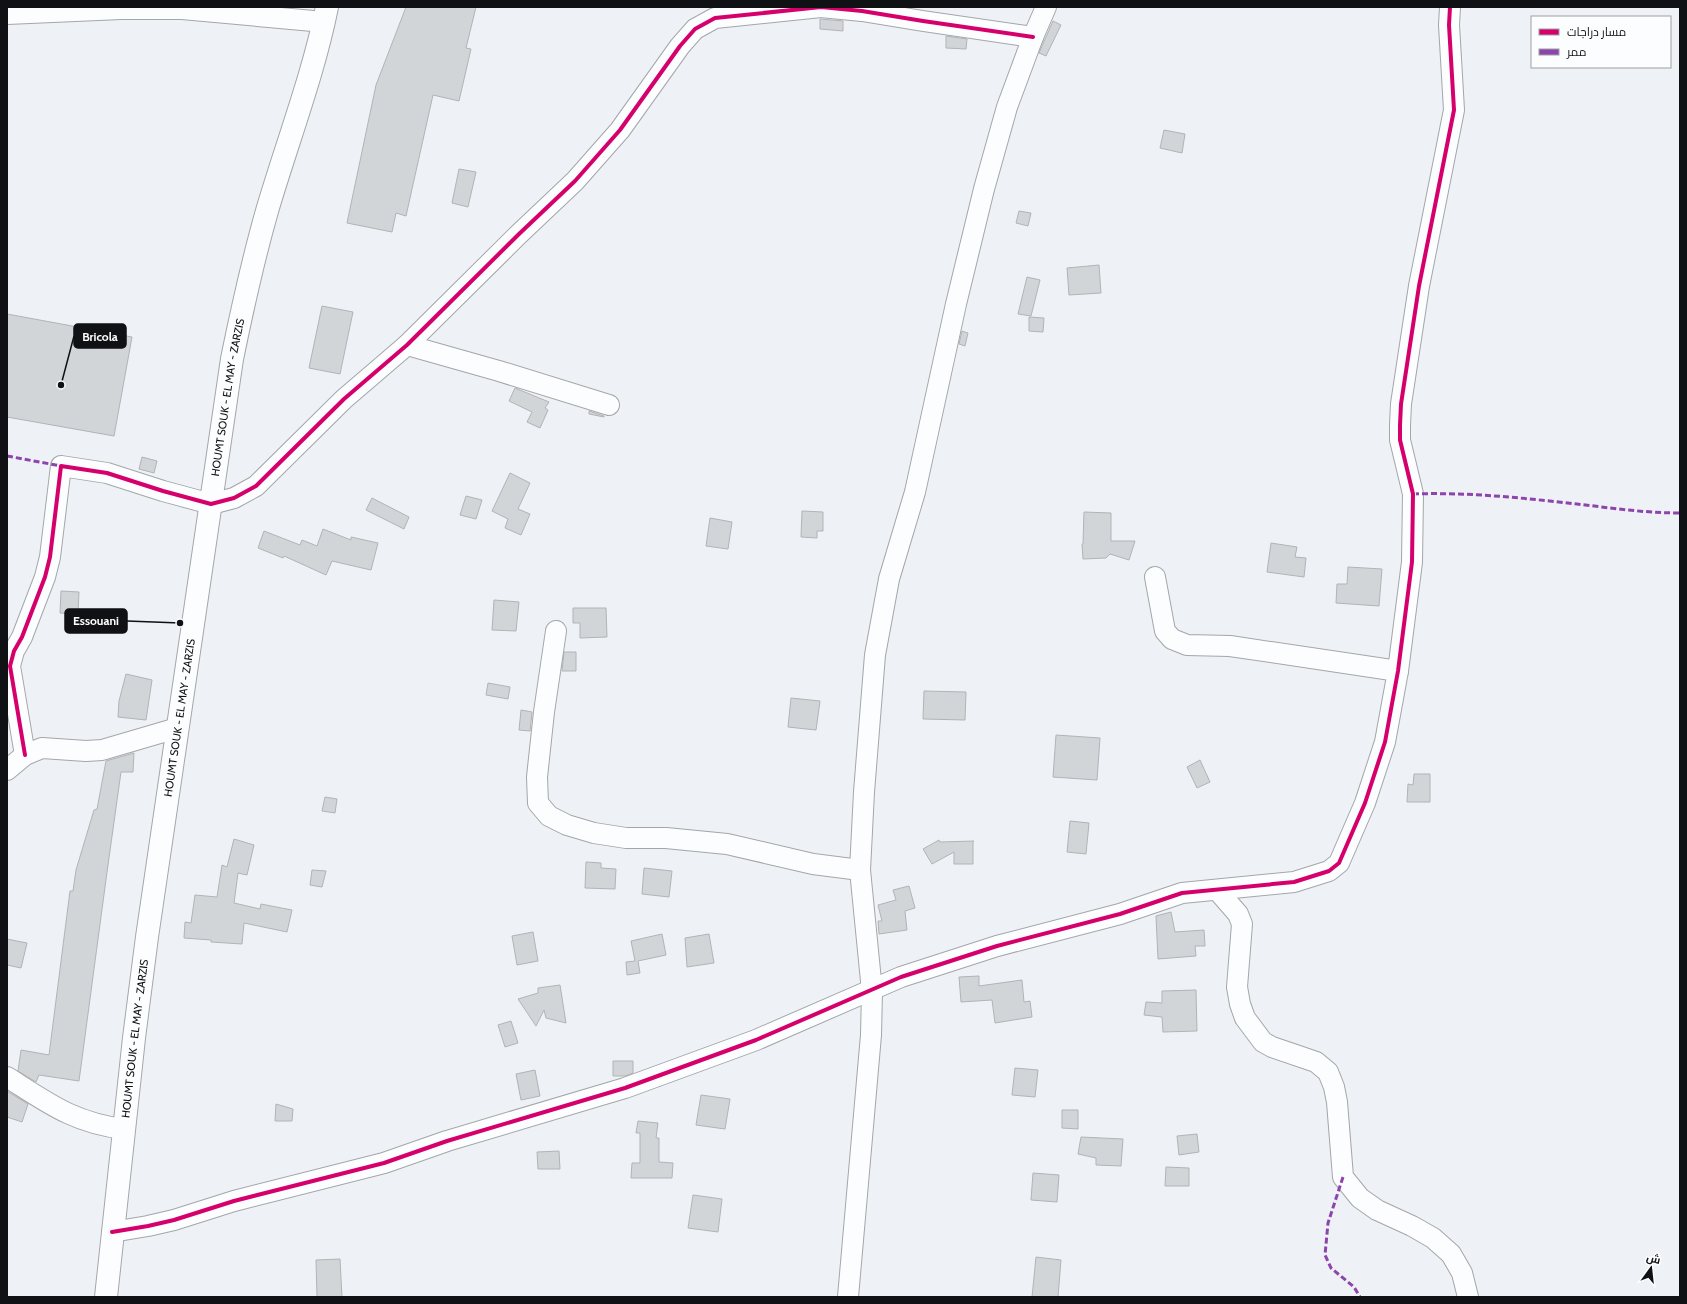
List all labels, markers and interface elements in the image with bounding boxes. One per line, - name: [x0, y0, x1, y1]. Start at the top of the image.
- legend: [1531, 16, 1671, 68]
- text: مسار دراجات: [1567, 24, 1626, 39]
- text: ممر: [1566, 44, 1586, 59]
- street label: HOUMT SOUK - EL MAY - ZARZIS: [208, 317, 247, 477]
- callout: Bricola: [74, 324, 126, 348]
- text: Bricola: [82, 329, 118, 344]
- callout: Essouani: [65, 609, 127, 633]
- text: Essouani: [73, 613, 119, 628]
- street label: HOUMT SOUK - EL MAY - ZARZIS: [161, 637, 198, 798]
- street label: HOUMT SOUK - EL MAY - ZARZIS: [118, 958, 151, 1119]
- north arrow: [1631, 1248, 1671, 1288]
- text: ش: [1645, 1250, 1662, 1267]

